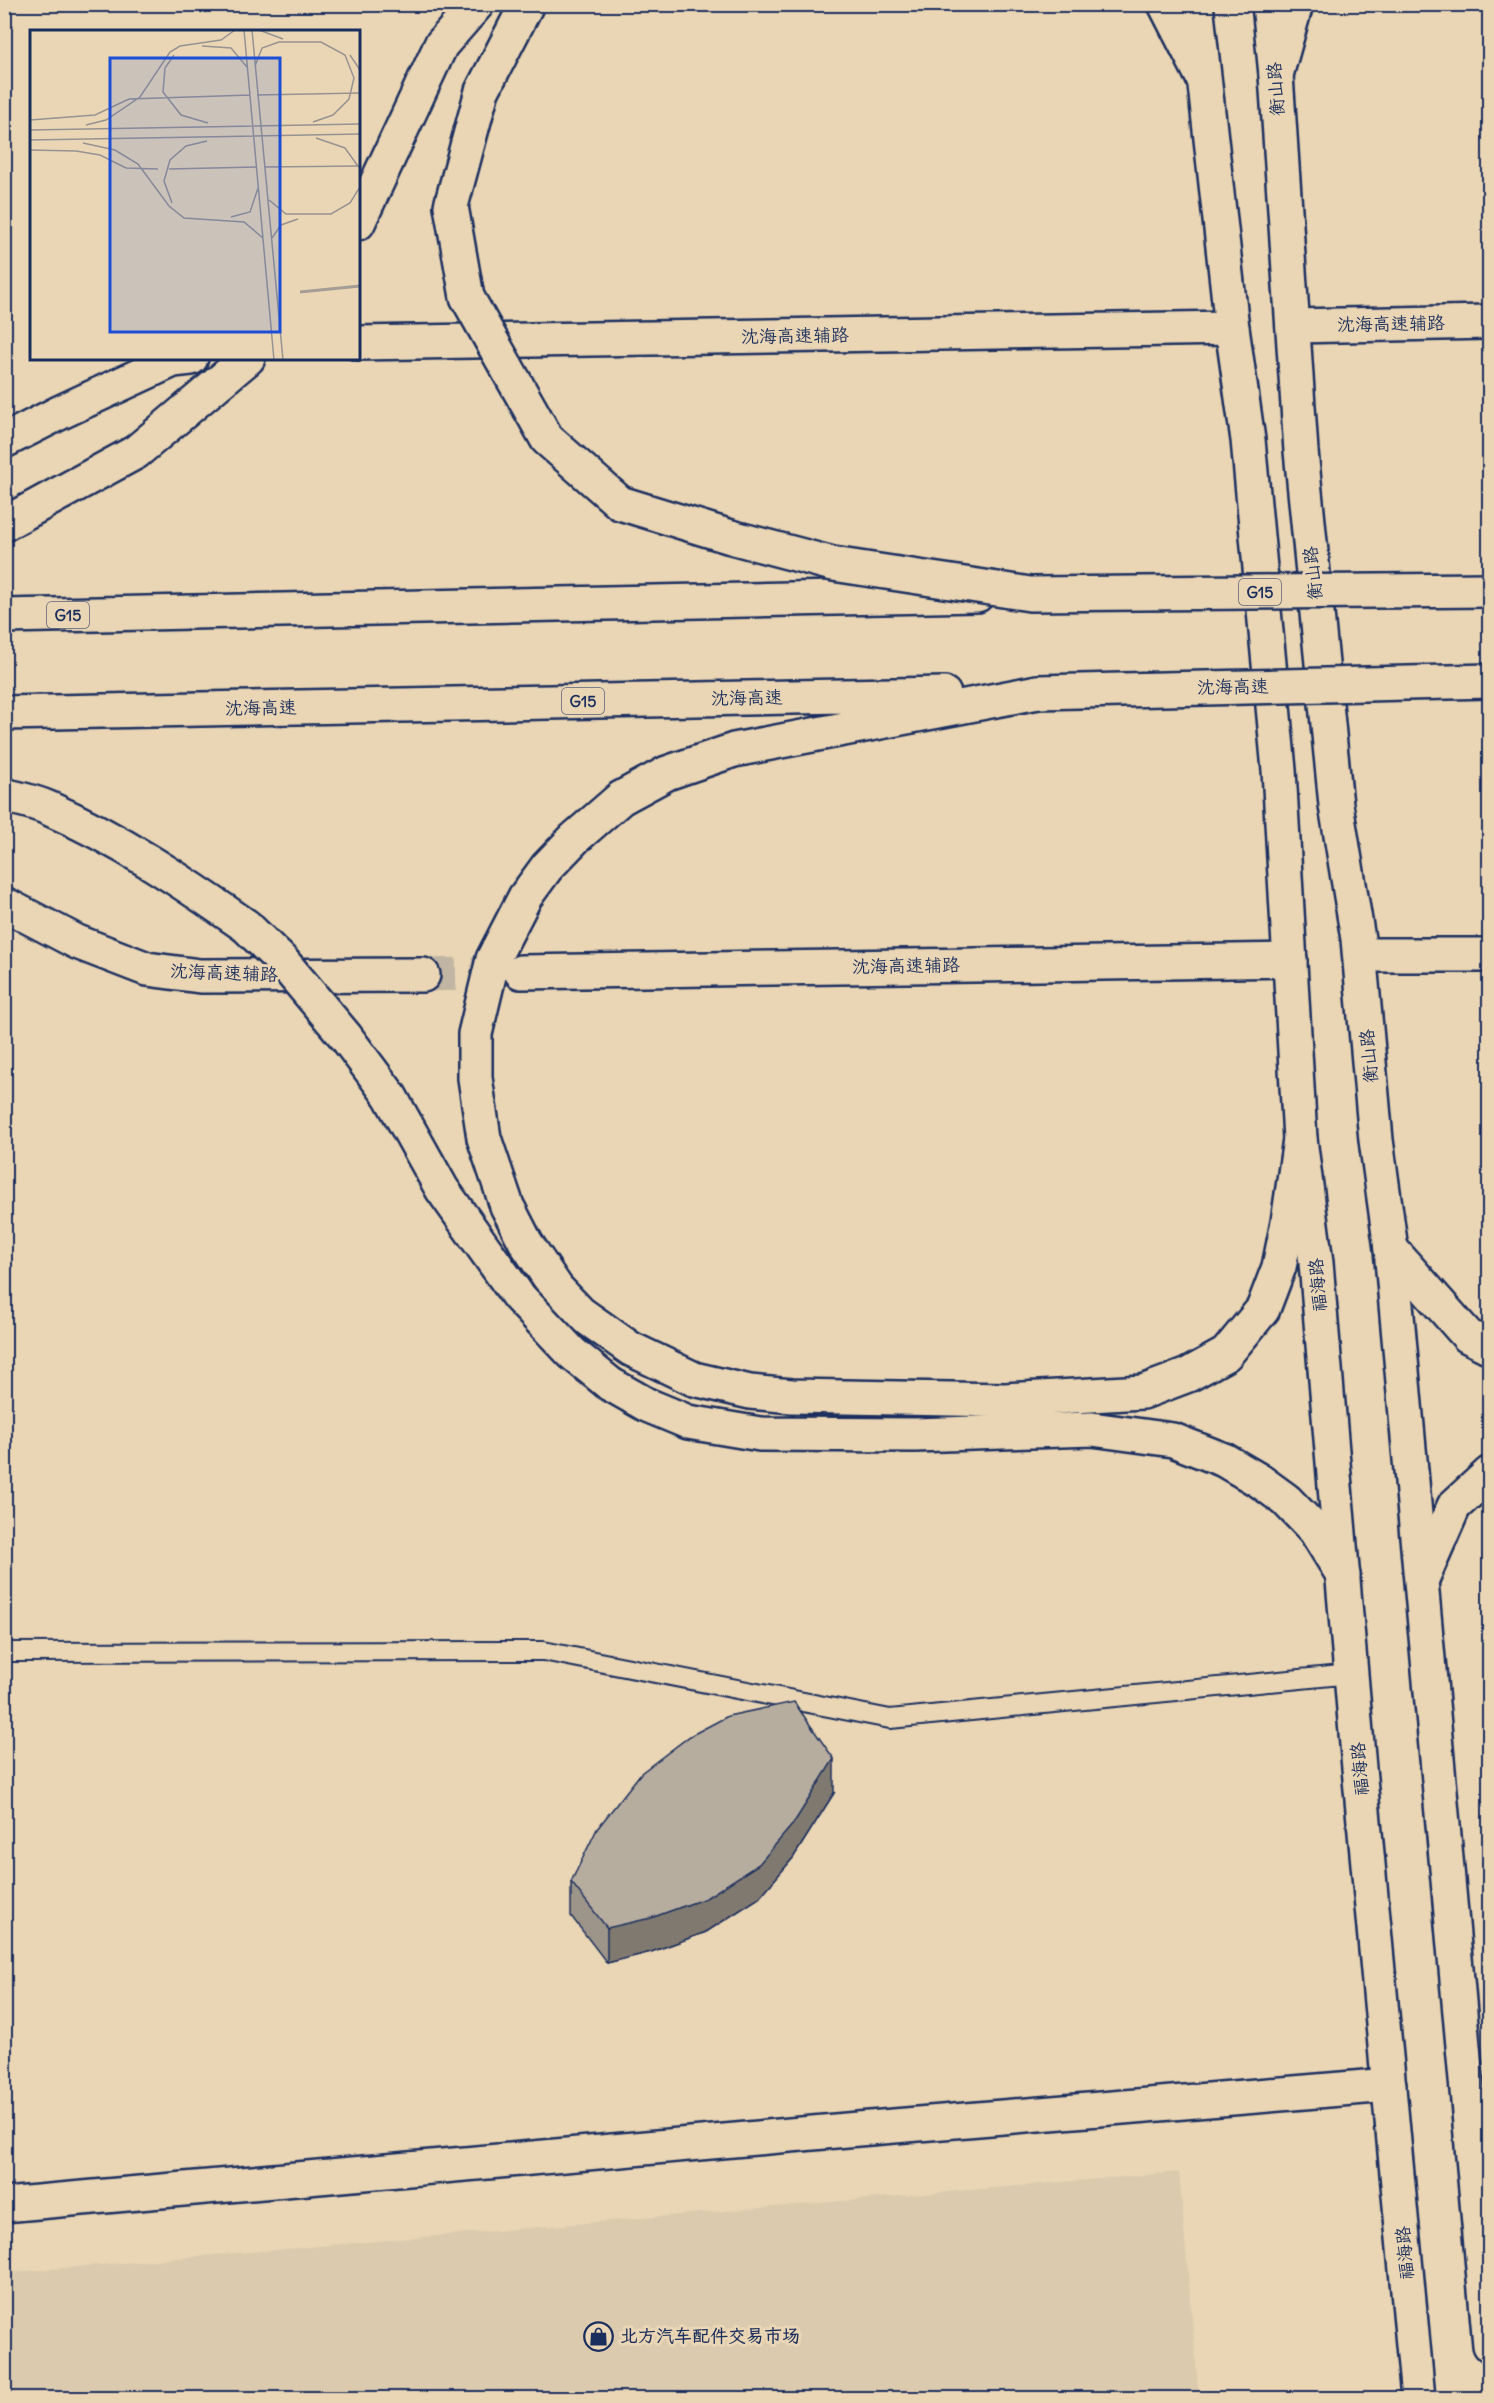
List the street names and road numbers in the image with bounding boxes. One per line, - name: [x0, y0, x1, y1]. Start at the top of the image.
- street label: 衡山路: [1262, 61, 1289, 117]
- street label: 沈海高速辅路: [1337, 311, 1445, 336]
- street label: 沈海高速辅路: [741, 323, 849, 348]
- street label: 衡山路: [1298, 545, 1327, 601]
- road number: G15: [1239, 579, 1281, 605]
- road number: G15: [47, 602, 89, 628]
- street label: 沈海高速: [1197, 674, 1269, 699]
- street label: 沈海高速: [711, 685, 783, 710]
- road number: G15: [562, 688, 604, 714]
- street label: 沈海高速: [225, 695, 297, 720]
- street label: 沈海高速辅路: [852, 953, 960, 978]
- street label: 沈海高速辅路: [170, 959, 278, 986]
- street label: 衡山路: [1355, 1028, 1382, 1084]
- street label: 福海路: [1304, 1257, 1331, 1313]
- street label: 福海路: [1346, 1741, 1373, 1797]
- street label: 福海路: [1391, 2225, 1418, 2281]

